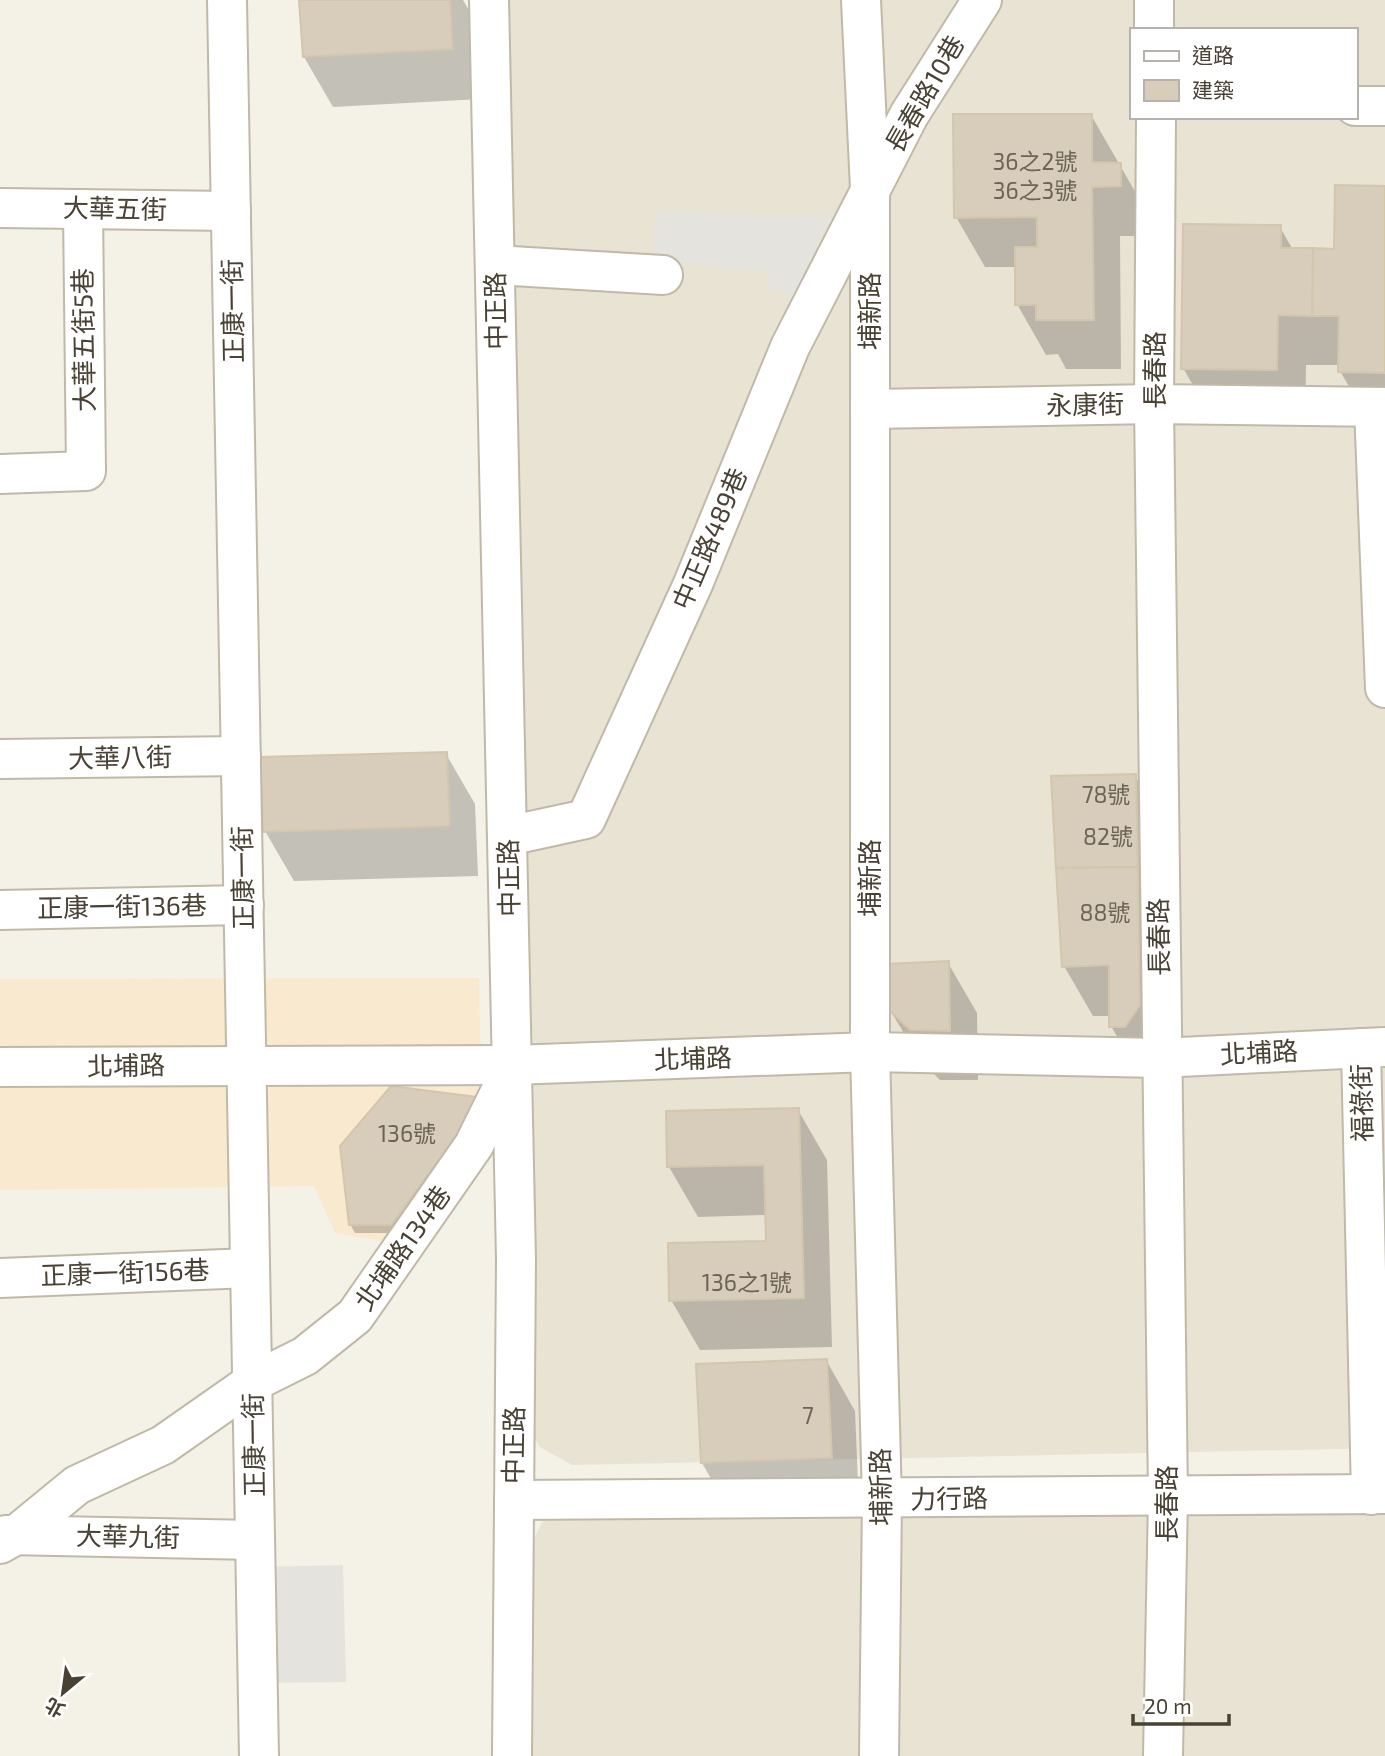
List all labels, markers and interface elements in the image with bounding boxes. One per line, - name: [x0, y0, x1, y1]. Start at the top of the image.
- legend: [1130, 28, 1357, 119]
- street label: 長春路10巷: [878, 29, 970, 157]
- text: 道路: [1192, 42, 1234, 67]
- text: 建築: [1192, 77, 1234, 102]
- house number: 36之2號: [993, 147, 1077, 175]
- house number: 36之3號: [993, 176, 1077, 204]
- street label: 大華五街: [63, 191, 167, 224]
- street label: 正康一街: [215, 259, 248, 363]
- street label: 大華五街5巷: [66, 268, 99, 412]
- street label: 中正路: [478, 272, 511, 350]
- street label: 埔新路: [853, 272, 884, 350]
- street label: 長春路: [1138, 331, 1169, 409]
- street label: 永康街: [1046, 387, 1124, 420]
- street label: 中正路489巷: [665, 463, 752, 614]
- street label: 大華八街: [68, 740, 172, 773]
- house number: 78號: [1082, 780, 1130, 808]
- house number: 82號: [1083, 822, 1133, 850]
- street label: 正康一街: [225, 826, 258, 930]
- street label: 中正路: [491, 839, 524, 917]
- street label: 埔新路: [853, 839, 884, 917]
- street label: 正康一街136巷: [37, 889, 207, 922]
- house number: 88號: [1080, 898, 1130, 926]
- street label: 長春路: [1141, 898, 1174, 976]
- street label: 北埔路: [1219, 1034, 1299, 1069]
- street label: 北埔路: [653, 1041, 732, 1074]
- street label: 北埔路: [87, 1048, 165, 1081]
- street label: 福祿街: [1344, 1064, 1377, 1142]
- house number: 136號: [378, 1119, 436, 1147]
- street label: 北埔路134巷: [348, 1179, 456, 1315]
- street label: 正康一街156巷: [40, 1253, 210, 1290]
- house number: 136之1號: [702, 1268, 792, 1296]
- street label: 正康一街: [236, 1393, 269, 1497]
- house number: 7: [802, 1401, 814, 1429]
- street label: 中正路: [496, 1406, 529, 1484]
- street label: 埔新路: [863, 1448, 896, 1526]
- street label: 長春路: [1150, 1465, 1181, 1543]
- street label: 力行路: [910, 1481, 988, 1514]
- street label: 大華九街: [76, 1519, 180, 1552]
- north arrow: [28, 1658, 98, 1728]
- scale bar: [1133, 1682, 1229, 1726]
- text: 20 m: [1144, 1693, 1192, 1718]
- text: 北: [41, 1694, 68, 1723]

